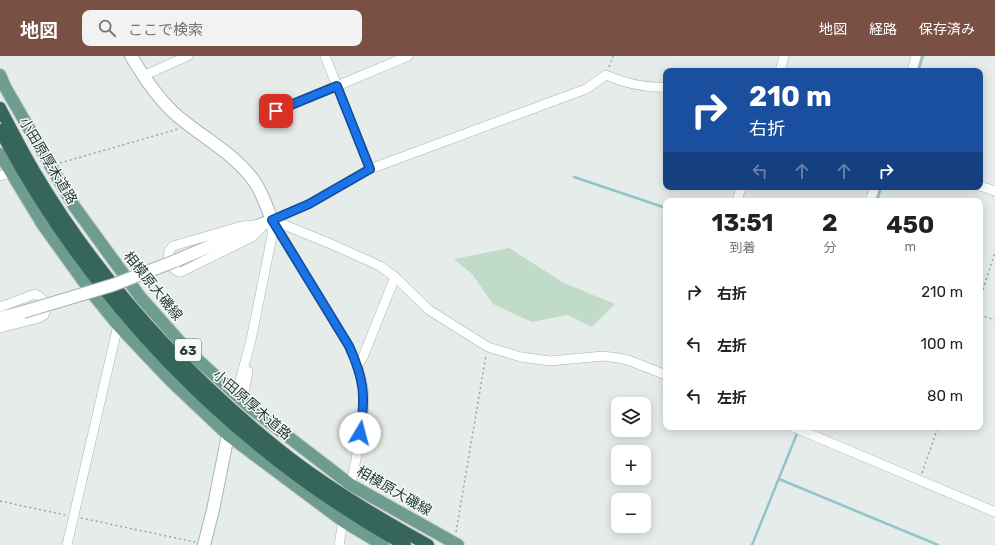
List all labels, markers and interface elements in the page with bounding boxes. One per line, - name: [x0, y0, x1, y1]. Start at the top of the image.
- search box: [82, 10, 362, 46]
- icon: search: [96, 17, 118, 39]
- text: 地図: [20, 19, 58, 42]
- text: ここで検索: [128, 21, 203, 39]
- text: 地図: [819, 21, 847, 38]
- text: 経路: [869, 21, 897, 38]
- text: 保存済み: [919, 21, 975, 38]
- text: 210 m: [749, 80, 832, 113]
- icon: right: [683, 84, 735, 136]
- pin: [259, 94, 293, 128]
- icon: arrive: [265, 100, 287, 122]
- street label: 小田原厚木道路: [15, 115, 81, 207]
- text: 右折: [749, 118, 785, 140]
- icon: left: [749, 160, 771, 182]
- icon: ahead: [791, 160, 813, 182]
- icon: ahead: [833, 160, 855, 182]
- icon: right: [875, 160, 897, 182]
- text: 13:51: [712, 209, 774, 237]
- text: 2: [822, 209, 838, 237]
- text: 450: [886, 211, 934, 239]
- text: m: [905, 239, 916, 254]
- text: 到着: [730, 240, 756, 255]
- text: 分: [823, 240, 836, 255]
- street label: 相模原大磯線: [120, 248, 186, 324]
- icon: right: [683, 281, 705, 303]
- text: 210 m: [921, 283, 963, 301]
- text: 右折: [717, 285, 747, 303]
- icon: left: [683, 333, 705, 355]
- text: 100 m: [921, 335, 963, 353]
- text: 左折: [717, 337, 747, 355]
- road number: 63: [175, 339, 201, 361]
- street label: 小田原厚木道路: [209, 366, 295, 444]
- icon: left: [683, 385, 705, 407]
- text: 80 m: [927, 387, 963, 405]
- text: 左折: [717, 389, 747, 407]
- map controls: [611, 397, 651, 533]
- button: layers: [611, 397, 651, 437]
- position arrow: [339, 412, 381, 454]
- button: +: [611, 445, 651, 485]
- street label: 相模原大磯線: [353, 463, 435, 519]
- button: −: [611, 493, 651, 533]

